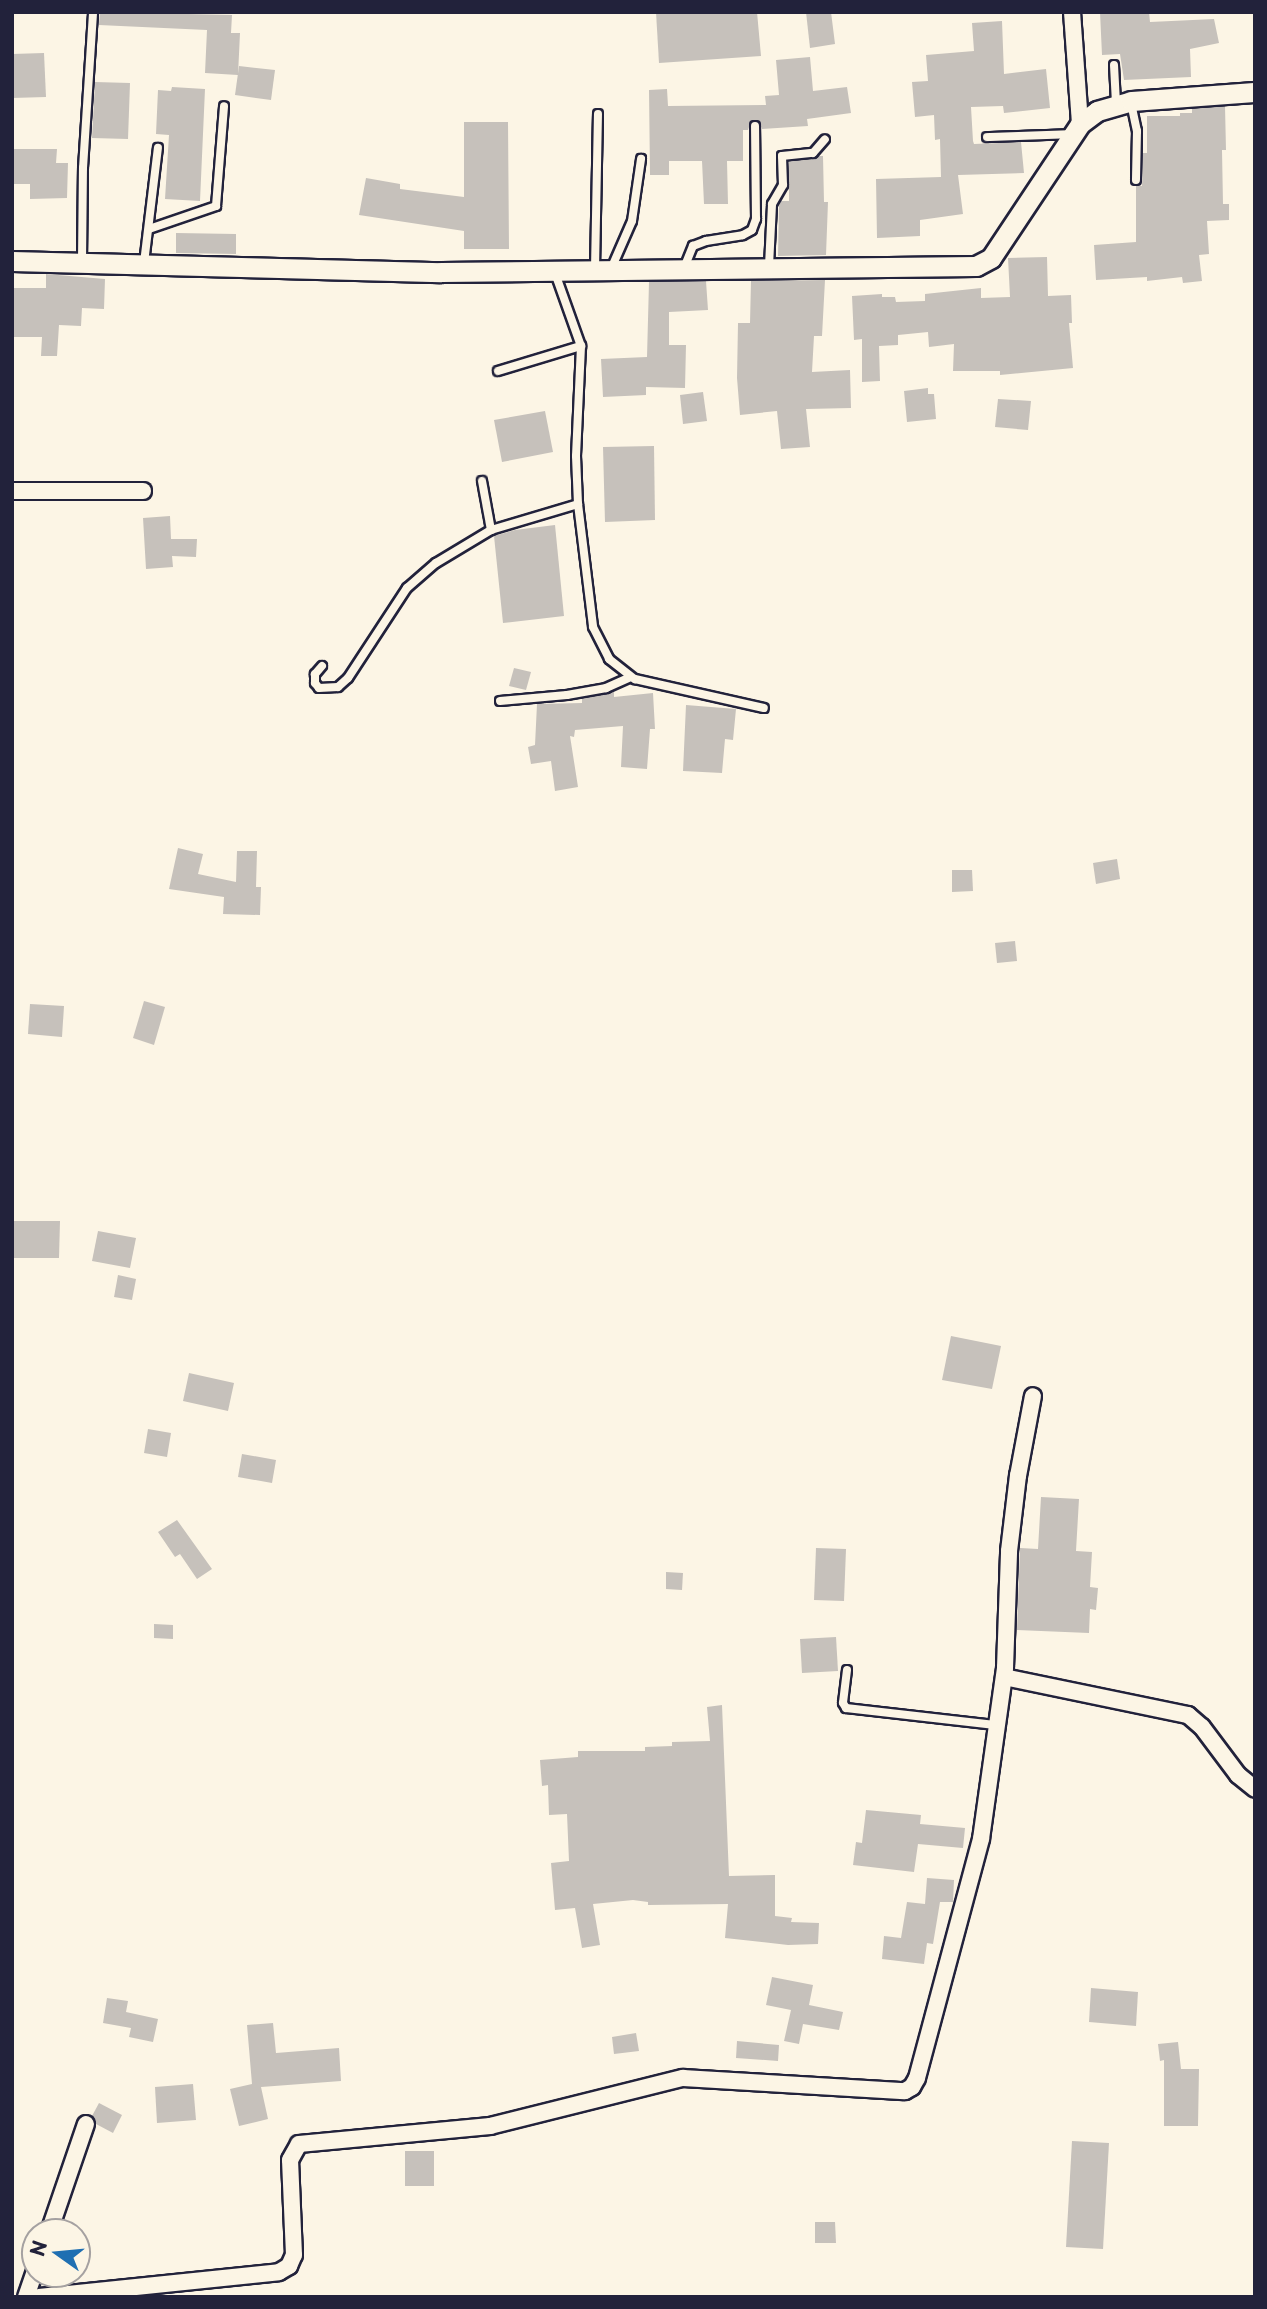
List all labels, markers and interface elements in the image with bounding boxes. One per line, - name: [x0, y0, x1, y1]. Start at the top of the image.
- north arrow: [21, 2218, 91, 2288]
- text: N: [22, 2237, 53, 2259]

